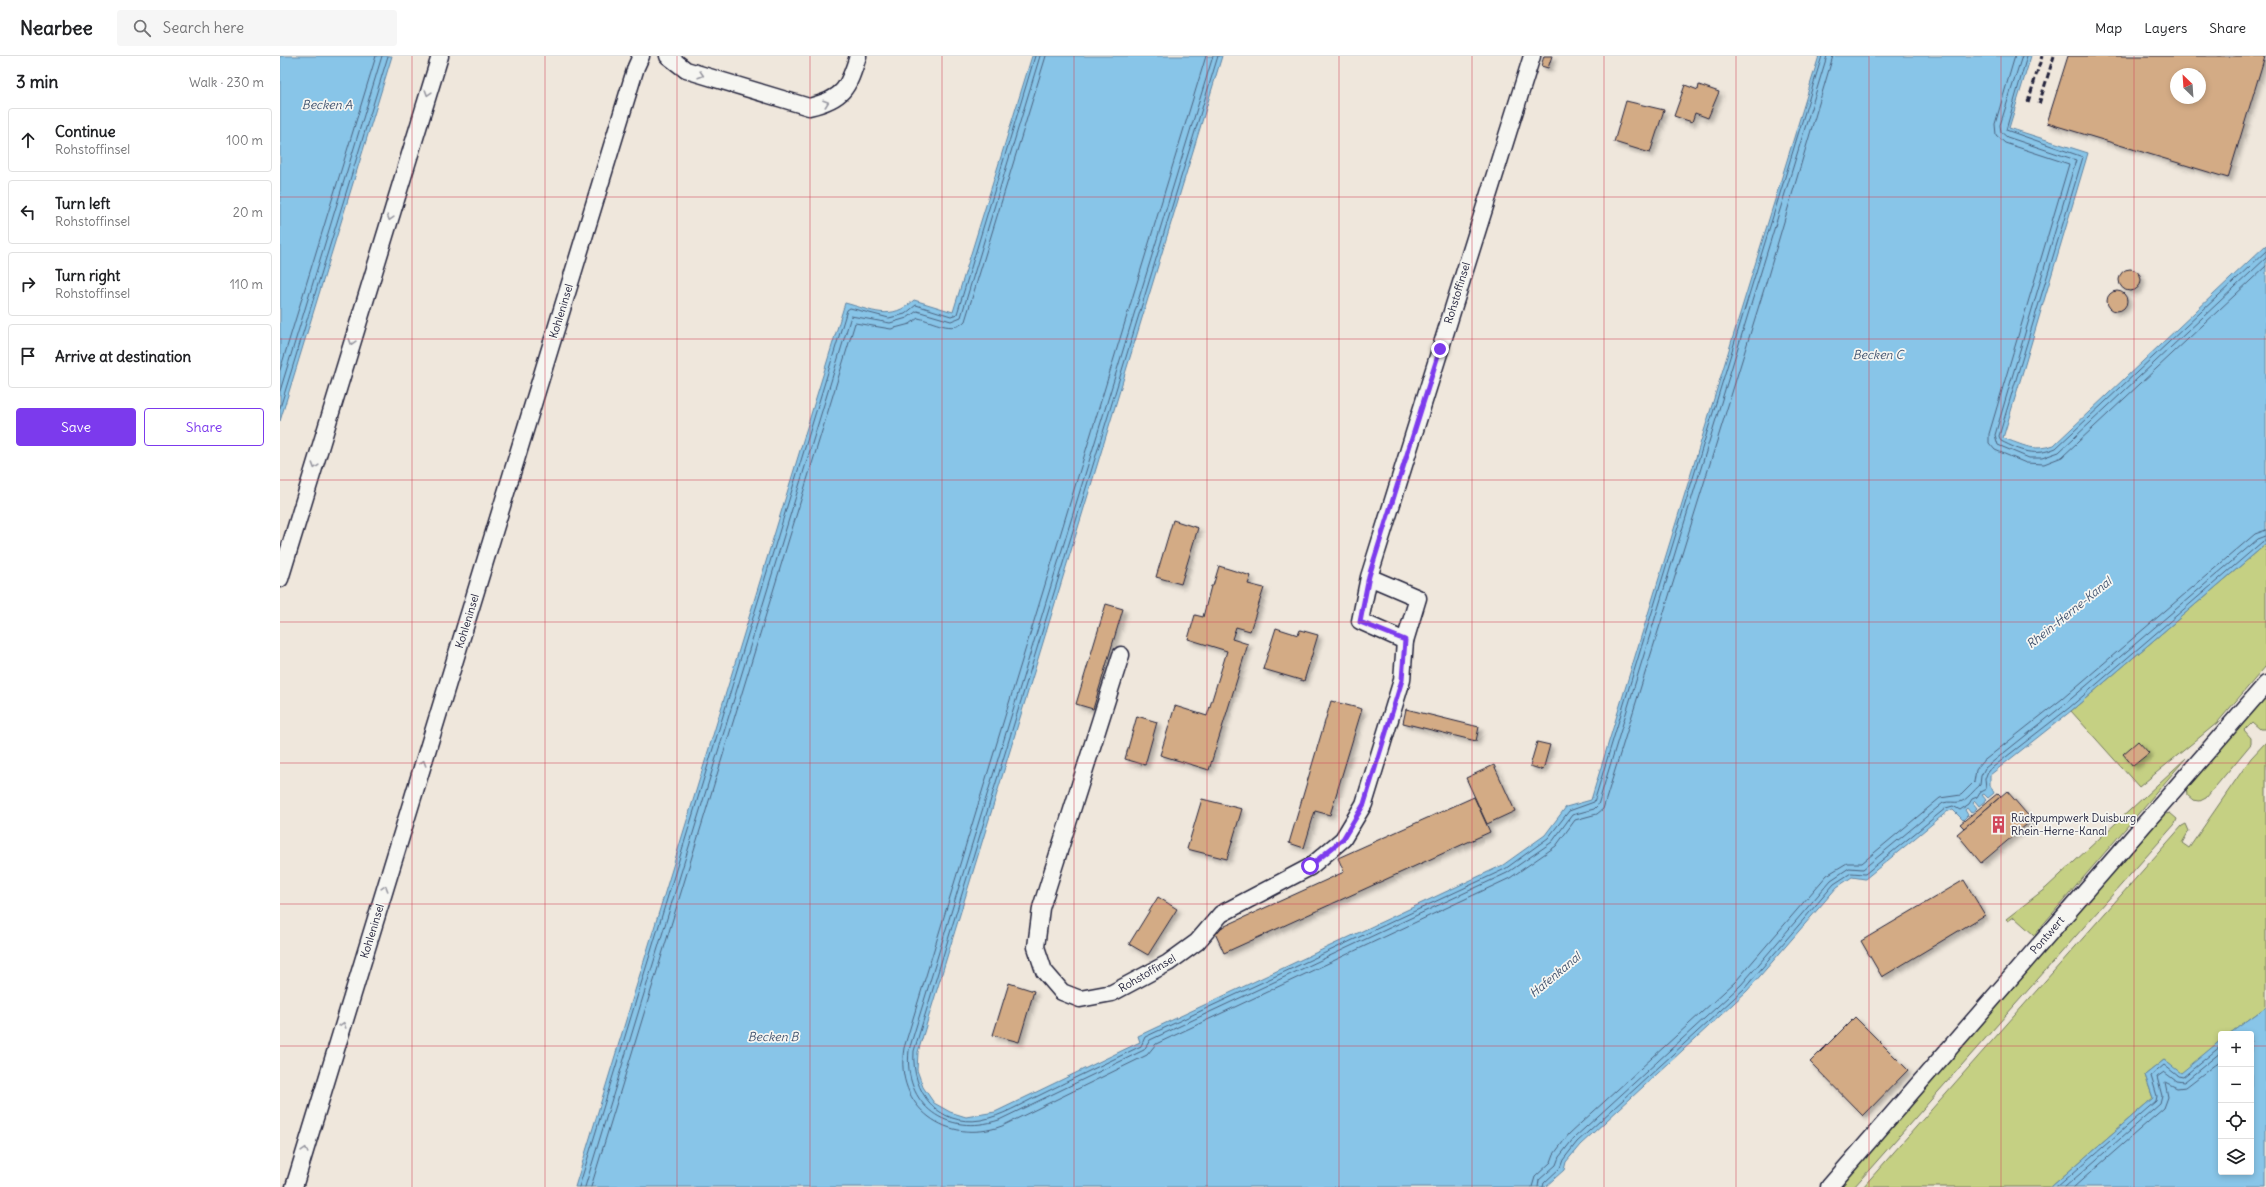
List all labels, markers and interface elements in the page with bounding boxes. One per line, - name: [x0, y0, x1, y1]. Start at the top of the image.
- search box: [117, 10, 397, 46]
- text: Nearbee: [20, 16, 93, 40]
- icon: search: [131, 17, 153, 39]
- text: Search here: [163, 18, 244, 37]
- text: Map: [2095, 19, 2122, 37]
- text: Layers: [2144, 19, 2187, 37]
- text: Share: [2209, 19, 2246, 37]
- north arrow: [2170, 68, 2206, 104]
- one-way arrow: [698, 70, 705, 79]
- text: 3 min: [16, 71, 58, 93]
- text: Walk · 230 m: [189, 74, 264, 91]
- one-way arrow: [424, 90, 433, 97]
- water label: Becken A: [302, 97, 354, 112]
- one-way arrow: [822, 99, 829, 107]
- text: Continue: [55, 122, 116, 141]
- icon: ahead: [17, 129, 39, 151]
- text: 100 m: [226, 132, 263, 149]
- text: Rohstoffinsel: [55, 141, 130, 158]
- text: Turn left: [55, 194, 110, 213]
- icon: left: [17, 201, 39, 223]
- text: 20 m: [233, 204, 263, 221]
- text: Rohstoffinsel: [55, 213, 130, 230]
- one-way arrow: [386, 214, 395, 221]
- street label: Rohstoffinsel: [1441, 260, 1473, 326]
- text: Turn right: [55, 266, 120, 285]
- icon: right: [17, 273, 39, 295]
- text: 110 m: [230, 276, 263, 293]
- street label: Kohleninsel: [546, 282, 576, 340]
- text: Rohstoffinsel: [55, 285, 130, 302]
- one-way arrow: [348, 338, 357, 345]
- route end: [1431, 340, 1449, 358]
- icon: arrive: [17, 345, 39, 367]
- text: Arrive at destination: [55, 347, 191, 366]
- water label: Becken C: [1853, 347, 1905, 362]
- button: Save: [16, 408, 136, 446]
- button: Share: [144, 408, 264, 446]
- one-way arrow: [311, 463, 319, 470]
- water label: Rhein-Herne-Kanal: [2023, 572, 2116, 651]
- street label: Kohleninsel: [452, 592, 482, 650]
- one-way arrow: [418, 760, 427, 767]
- place label: Rückpumpwerk Duisburg Rhein-Herne-Kanal: [2011, 811, 2136, 838]
- building icon: Rückpumpwerk Duisburg Rhein-Herne-Kanal: [1988, 814, 2008, 834]
- route start: [1301, 857, 1319, 875]
- one-way arrow: [380, 884, 389, 891]
- street label: Kohleninsel: [357, 902, 387, 960]
- street label: Pontwert: [2027, 913, 2067, 957]
- water label: Hafenkanal: [1526, 947, 1585, 1000]
- street label: Rohstoffinsel: [1116, 951, 1178, 995]
- one-way arrow: [338, 1022, 347, 1029]
- water label: Becken B: [748, 1029, 799, 1044]
- map controls: [2218, 1031, 2254, 1175]
- button: +: [2218, 1031, 2254, 1067]
- button: −: [2218, 1067, 2254, 1103]
- button: locate: [2218, 1103, 2254, 1139]
- button: layers: [2218, 1139, 2254, 1175]
- one-way arrow: [301, 1146, 309, 1153]

